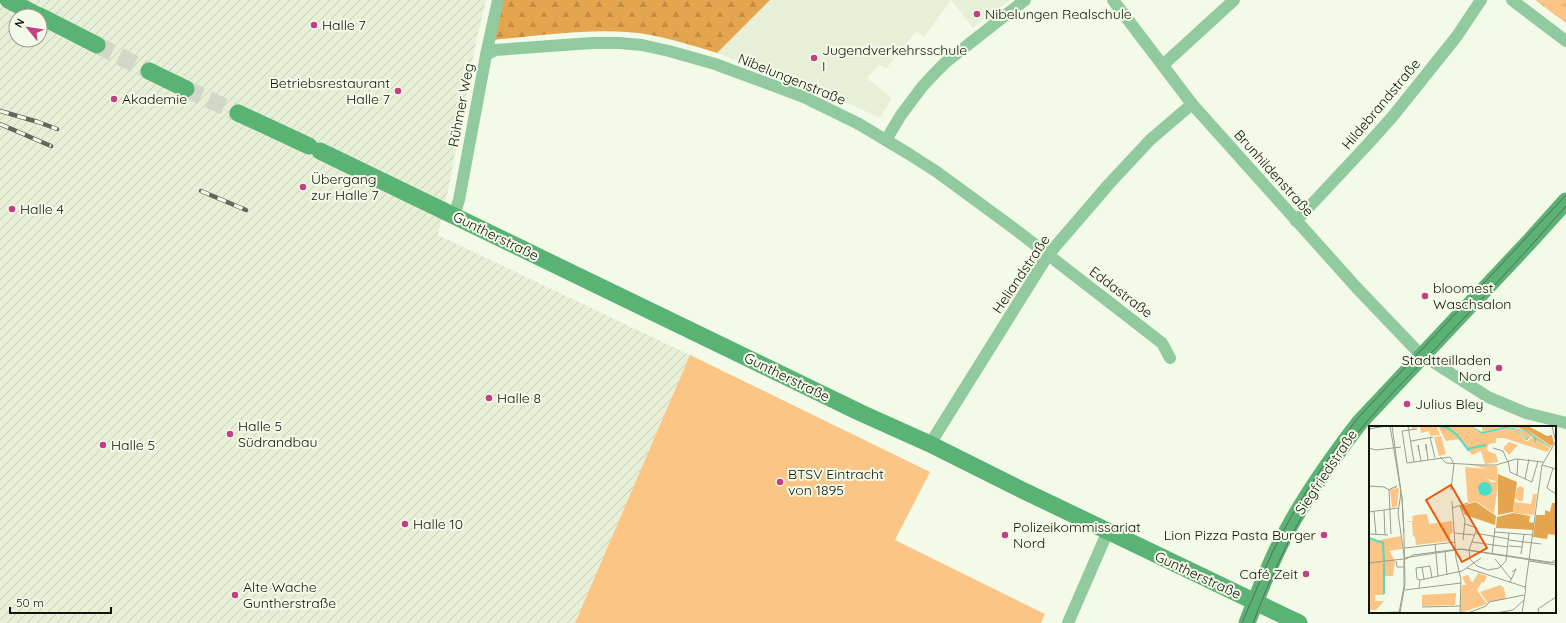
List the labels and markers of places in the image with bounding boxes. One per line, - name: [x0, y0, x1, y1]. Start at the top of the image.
- place label: Nibelungen Realschule: [985, 5, 1132, 23]
- marker: Nibelungen Realschule: [972, 9, 982, 19]
- place label: Halle 7: [322, 16, 366, 34]
- marker: Halle 7: [309, 20, 319, 30]
- place label: Jugendverkehrsschule I: [822, 41, 967, 75]
- marker: Jugendverkehrsschule I: [809, 53, 819, 63]
- place label: Betriebsrestaurant Halle 7: [270, 74, 390, 108]
- marker: Betriebsrestaurant Halle 7: [393, 86, 403, 96]
- place label: Akademie: [122, 90, 187, 108]
- marker: Akademie: [109, 94, 119, 104]
- place label: Übergang zur Halle 7: [311, 170, 379, 204]
- marker: Übergang zur Halle 7: [298, 182, 308, 192]
- place label: Halle 4: [20, 200, 64, 218]
- marker: Halle 4: [7, 204, 17, 214]
- place label: bloomest Waschsalon: [1433, 279, 1511, 313]
- marker: bloomest Waschsalon: [1420, 291, 1430, 301]
- place label: Stadtteilladen Nord: [1402, 351, 1491, 385]
- marker: Stadtteilladen Nord: [1494, 363, 1504, 373]
- place label: Halle 8: [497, 389, 541, 407]
- marker: Halle 8: [484, 393, 494, 403]
- place label: Julius Bley: [1415, 395, 1484, 413]
- marker: Julius Bley: [1402, 399, 1412, 409]
- place label: Halle 5 Südrandbau: [238, 417, 317, 451]
- marker: Halle 5 Südrandbau: [225, 429, 235, 439]
- place label: Halle 5: [111, 436, 155, 454]
- marker: Halle 5: [98, 440, 108, 450]
- place label: BTSV Eintracht von 1895: [788, 465, 884, 499]
- marker: BTSV Eintracht von 1895: [775, 477, 785, 487]
- place label: Halle 10: [413, 515, 463, 533]
- place label: Polizeikommissariat Nord: [1013, 518, 1141, 552]
- marker: Halle 10: [400, 519, 410, 529]
- place label: Lion Pizza Pasta Burger: [1164, 526, 1317, 544]
- marker: Polizeikommissariat Nord: [1000, 530, 1010, 540]
- marker: Lion Pizza Pasta Burger: [1319, 530, 1329, 540]
- place label: Café Zeit: [1240, 565, 1298, 583]
- marker: Café Zeit: [1301, 569, 1311, 579]
- place label: Alte Wache Guntherstraße: [243, 578, 336, 612]
- marker: Alte Wache Guntherstraße: [230, 590, 240, 600]

